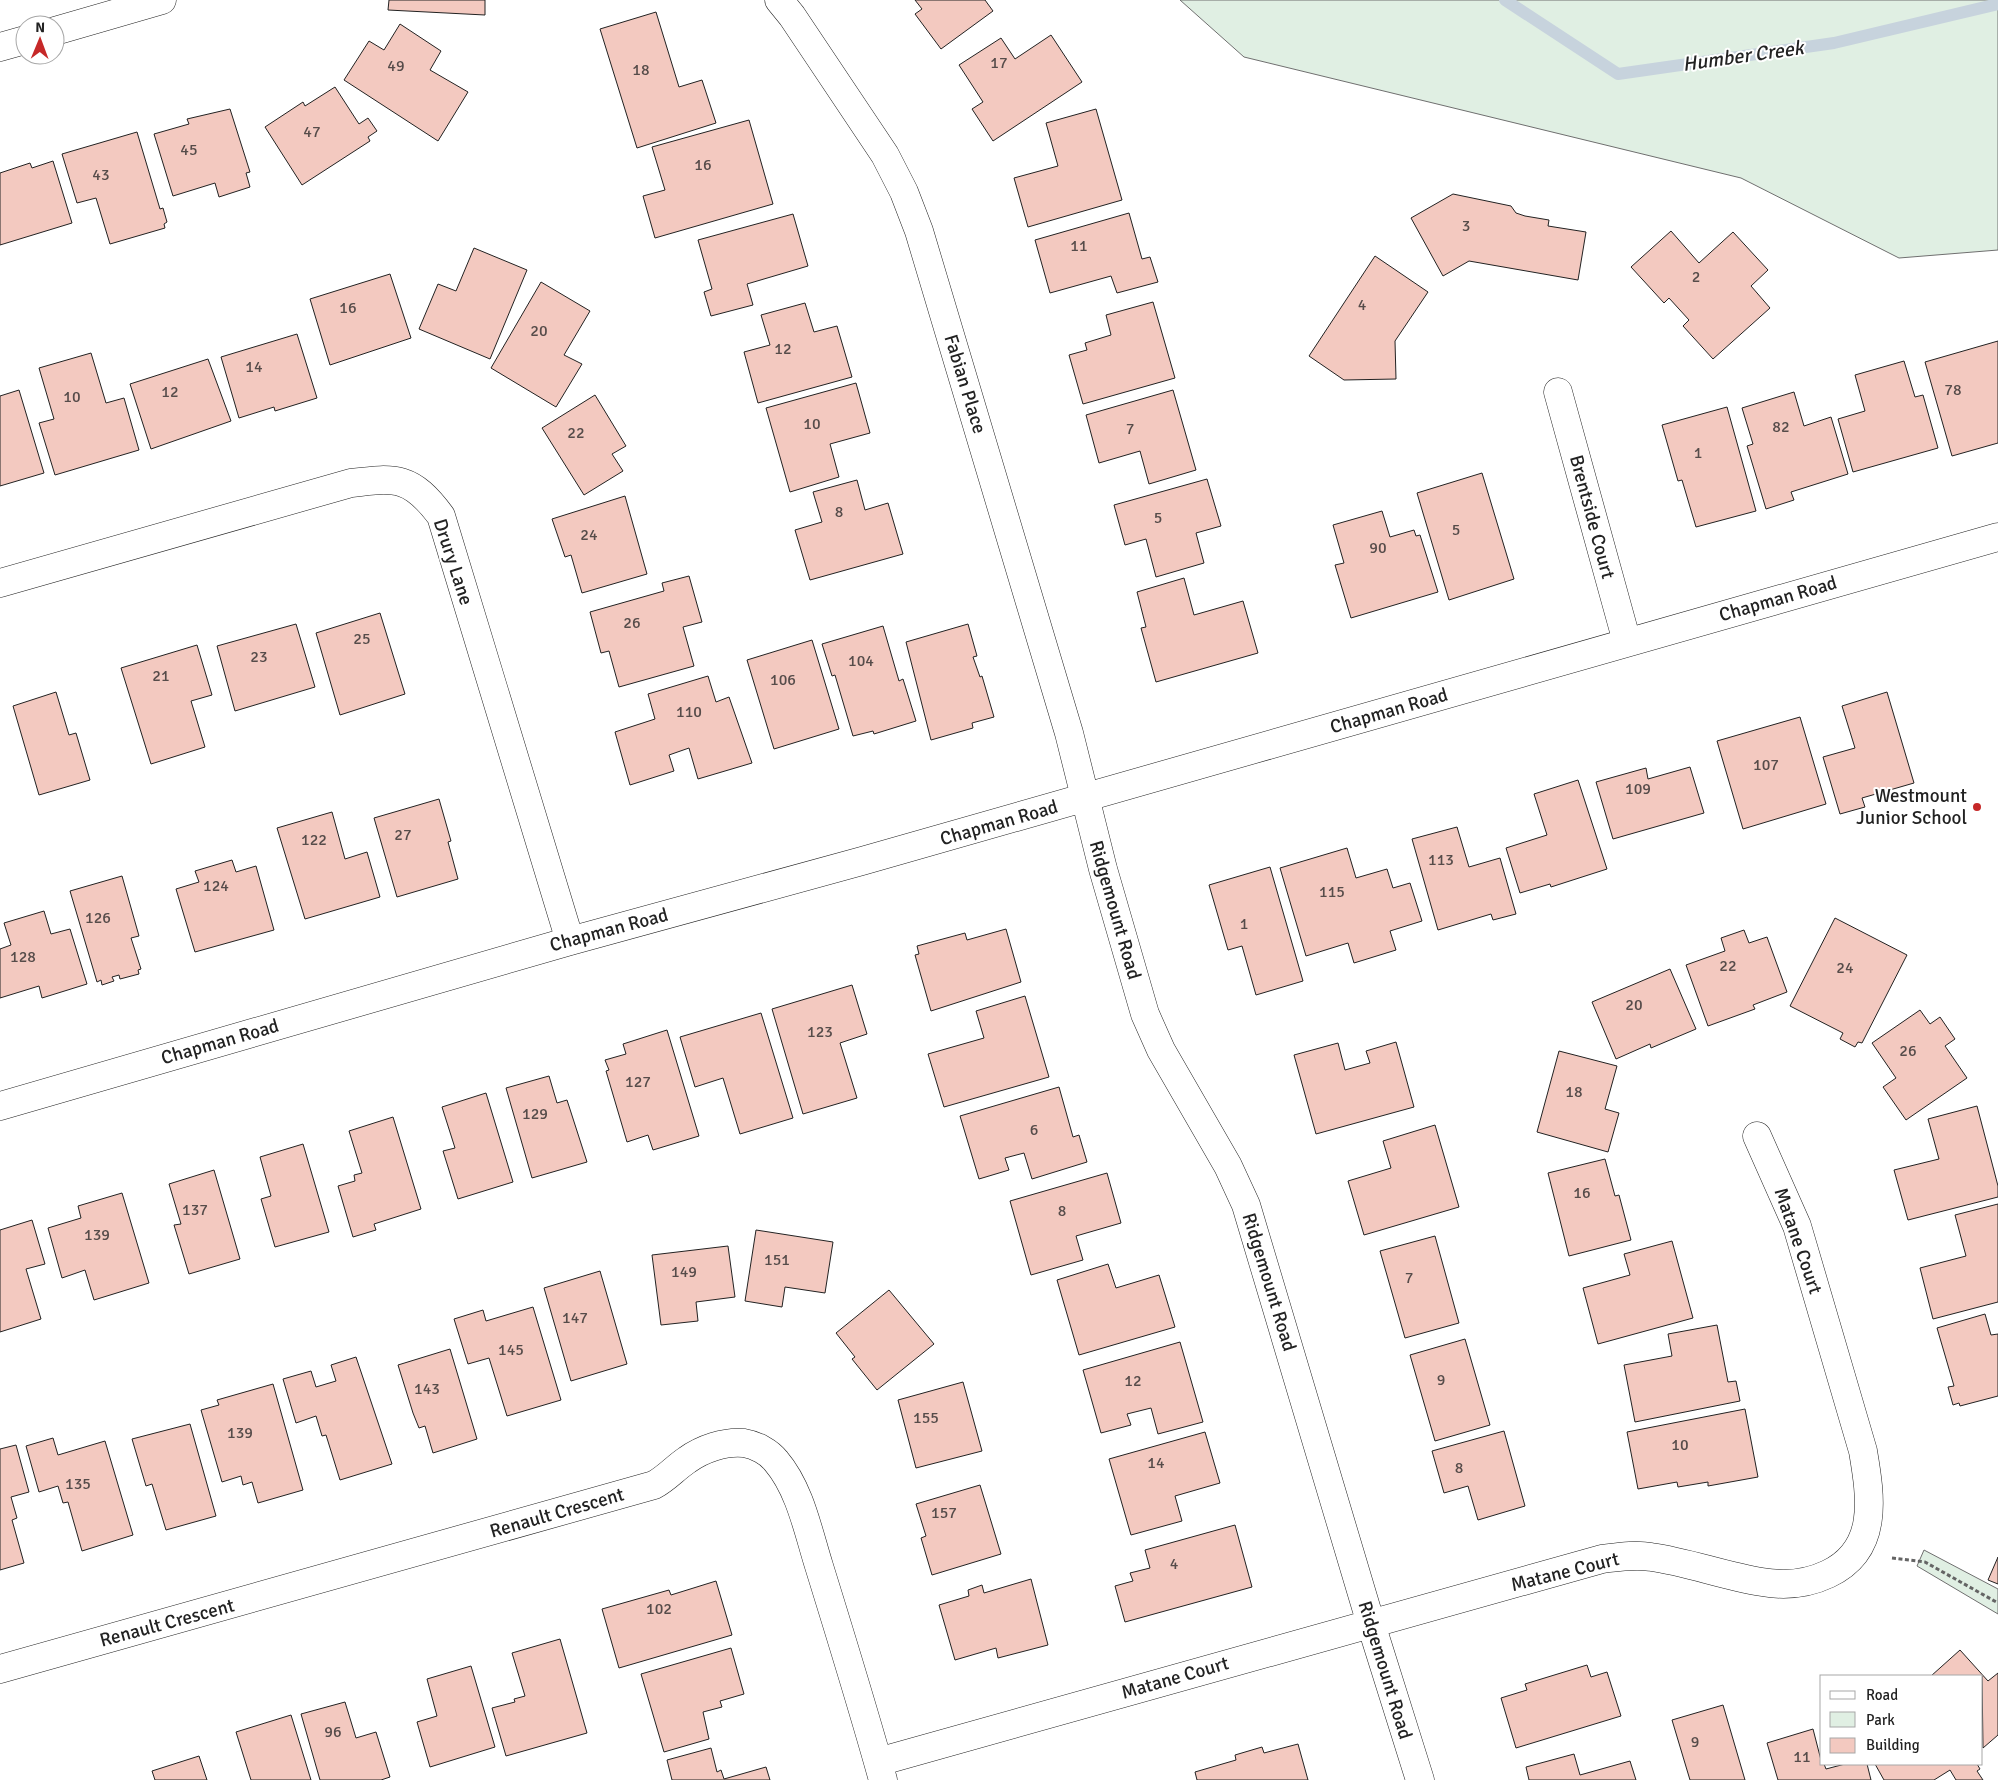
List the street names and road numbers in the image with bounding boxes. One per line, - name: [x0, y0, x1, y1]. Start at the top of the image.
- street label: Fabian Place: [939, 331, 991, 437]
- street label: Brentside Court: [1564, 452, 1620, 582]
- street label: Drury Lane: [428, 516, 478, 608]
- street label: Chapman Road: [1716, 571, 1840, 627]
- street label: Chapman Road: [1327, 683, 1451, 739]
- street label: Chapman Road: [937, 795, 1061, 851]
- street label: Ridgemount Road: [1084, 838, 1146, 982]
- street label: Chapman Road: [547, 903, 671, 957]
- street label: Chapman Road: [158, 1014, 282, 1070]
- street label: Matane Court: [1769, 1185, 1827, 1298]
- street label: Ridgemount Road: [1237, 1210, 1301, 1354]
- street label: Renault Crescent: [487, 1482, 627, 1544]
- street label: Matane Court: [1508, 1547, 1622, 1597]
- street label: Renault Crescent: [97, 1593, 237, 1653]
- street label: Ridgemount Road: [1353, 1598, 1417, 1742]
- street label: Matane Court: [1118, 1651, 1232, 1705]

